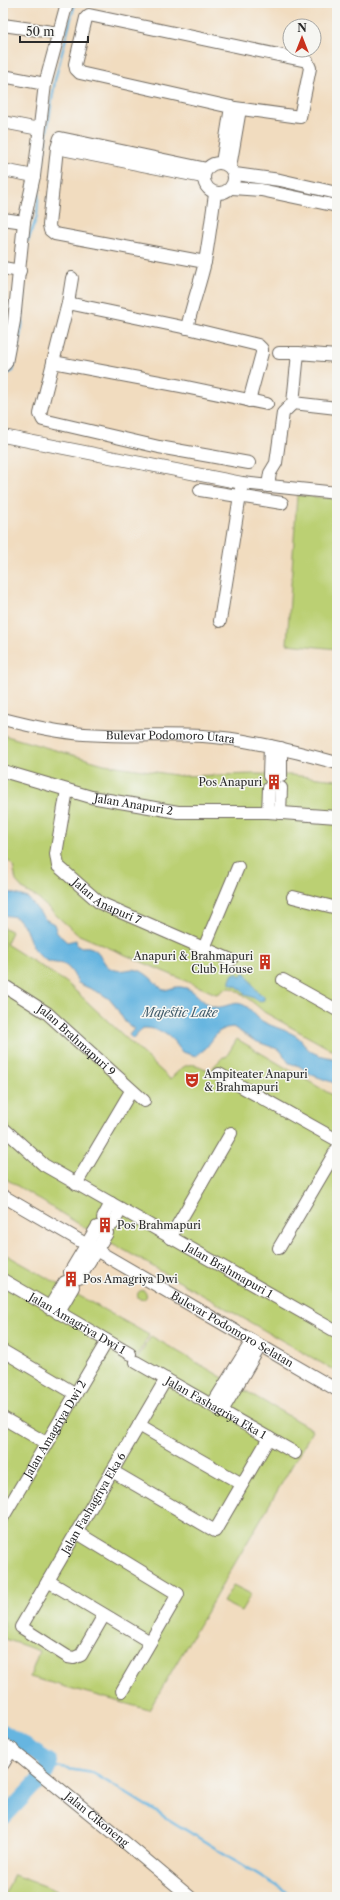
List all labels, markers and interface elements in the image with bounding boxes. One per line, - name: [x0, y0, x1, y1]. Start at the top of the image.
- scale bar: [20, 18, 88, 44]
- north arrow: [282, 18, 322, 58]
- text: N: [297, 21, 307, 35]
- text: 50 m: [26, 24, 55, 39]
- street label: Bulevar Podomoro Utara: [106, 728, 236, 746]
- building icon: Pos Anapuri: [265, 773, 283, 791]
- place label: Pos Anapuri: [199, 775, 263, 789]
- street label: Jalan Anapuri 2: [91, 790, 174, 818]
- street label: Jalan Anapuri 7: [68, 874, 144, 927]
- place label: Anapuri & Brahmapuri Club House: [132, 949, 254, 976]
- building icon: Anapuri & Brahmapuri Club House: [256, 953, 274, 971]
- street label: Jalan Brahmapuri 9: [33, 1000, 118, 1079]
- water label: Majestic Lake: [140, 1005, 219, 1020]
- place label: Ampiteater Anapuri & Brahmapuri: [203, 1067, 308, 1094]
- theatre icon: Ampiteater Anapuri & Brahmapuri: [183, 1071, 201, 1089]
- building icon: Pos Brahmapuri: [96, 1216, 114, 1234]
- place label: Pos Brahmapuri: [117, 1218, 202, 1232]
- street label: Jalan Brahmapuri 1: [181, 1239, 275, 1301]
- building icon: Pos Amagriya Dwi: [62, 1270, 80, 1288]
- place label: Pos Amagriya Dwi: [83, 1272, 178, 1286]
- street label: Bulevar Podomoro Selatan: [168, 1288, 296, 1370]
- street label: Jalan Amagriya Dwi 1: [25, 1289, 128, 1357]
- street label: Jalan Fashagriya Eka 1: [161, 1372, 269, 1442]
- street label: Jalan Amagriya Dwi 2: [20, 1378, 89, 1482]
- street label: Jalan Fashagriya Eka 6: [57, 1449, 129, 1558]
- street label: Jalan Cikoneng: [60, 1788, 132, 1850]

